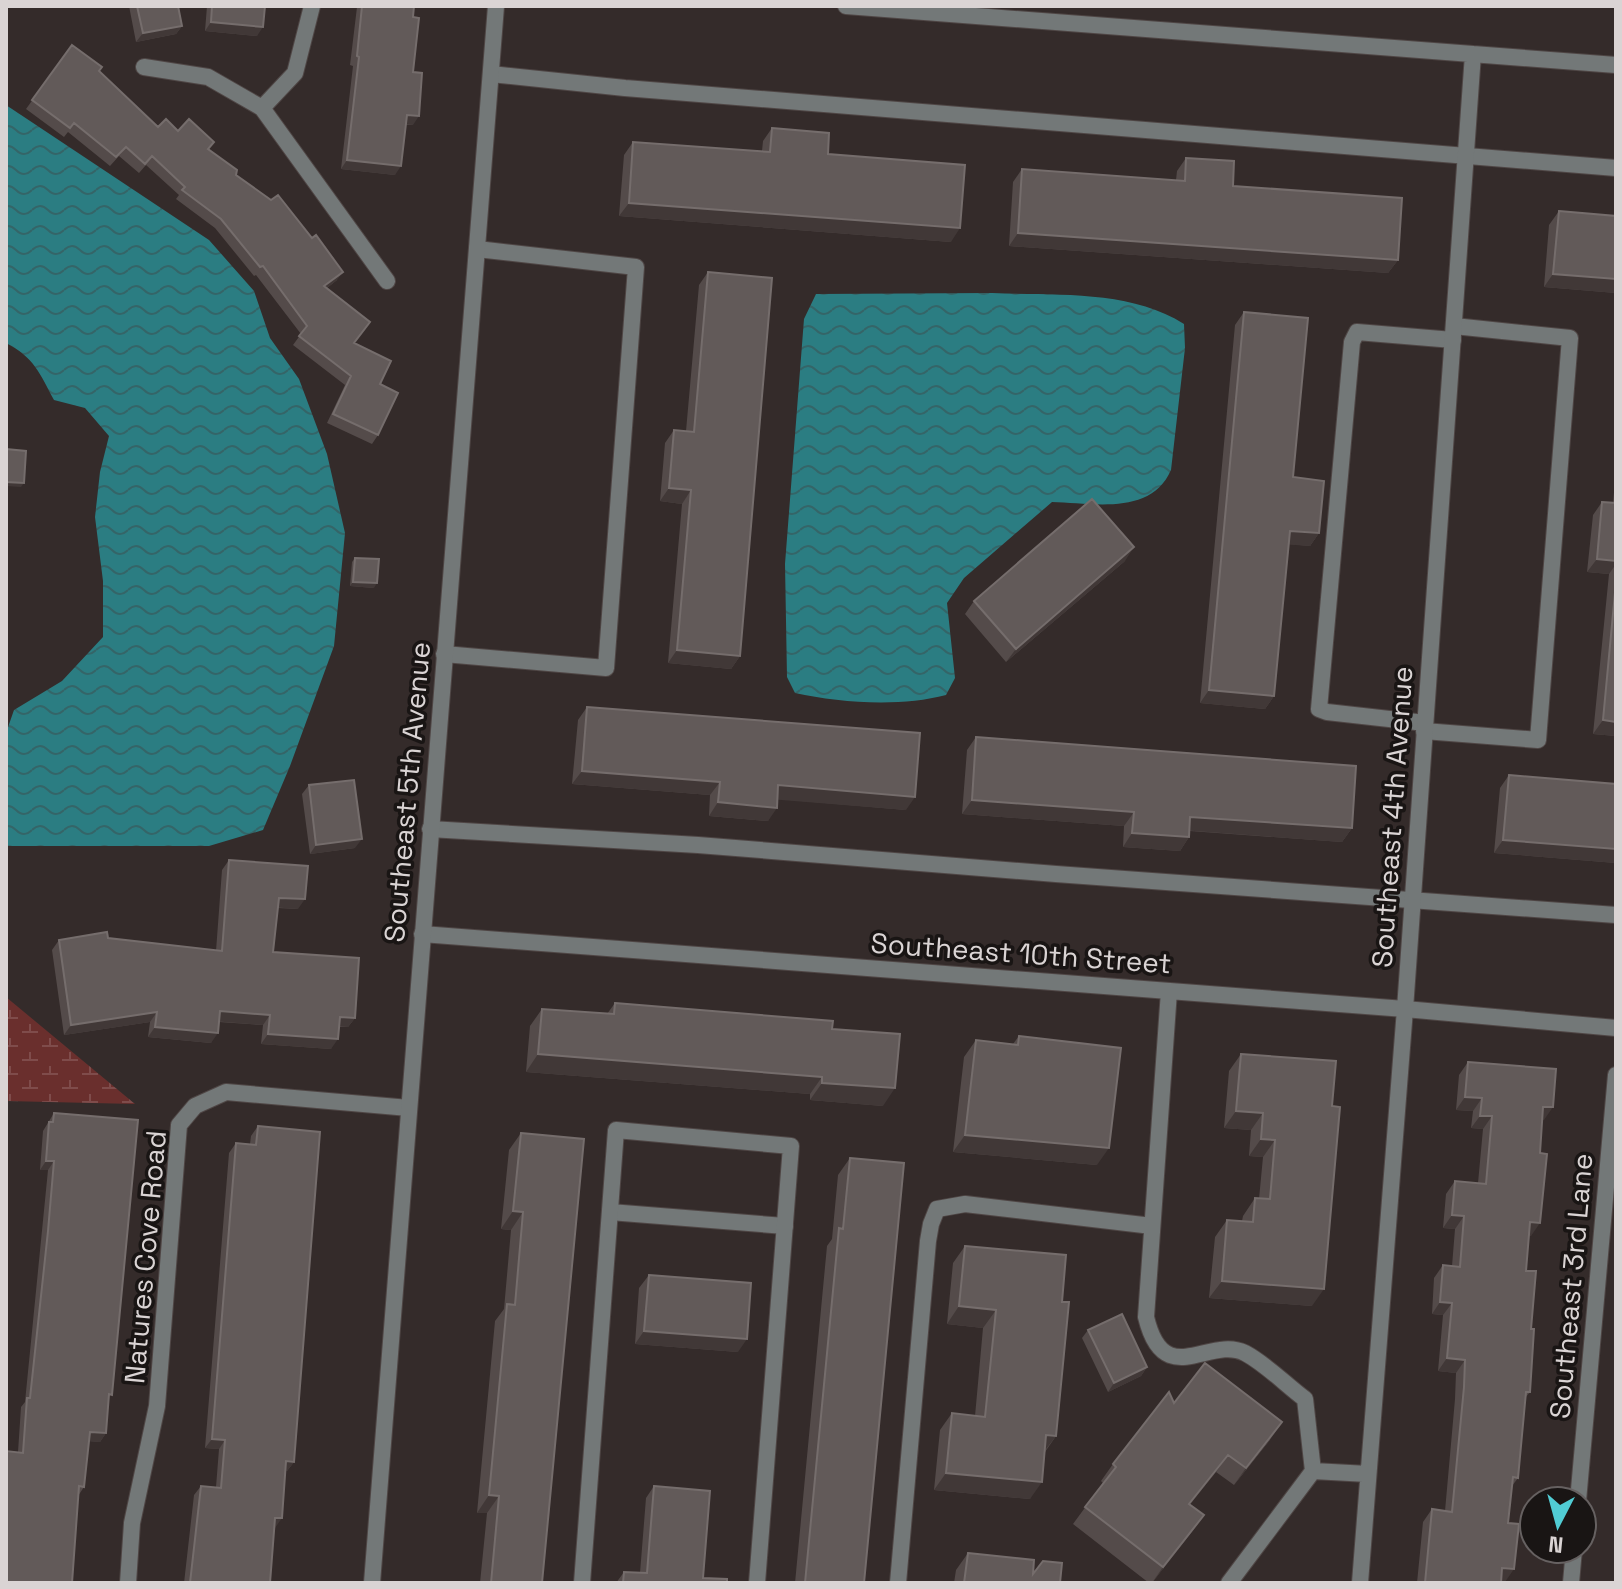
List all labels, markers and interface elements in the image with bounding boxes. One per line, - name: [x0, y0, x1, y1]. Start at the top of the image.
- street label: Southeast 5th Avenue: [376, 640, 438, 944]
- street label: Southeast 4th Avenue: [1364, 665, 1420, 969]
- street label: Southeast 10th Street: [870, 925, 1172, 981]
- street label: Natures Cove Road: [116, 1129, 174, 1385]
- street label: Southeast 3rd Lane: [1541, 1152, 1601, 1420]
- north arrow: [1518, 1485, 1598, 1565]
- text: N: [1547, 1530, 1565, 1560]

